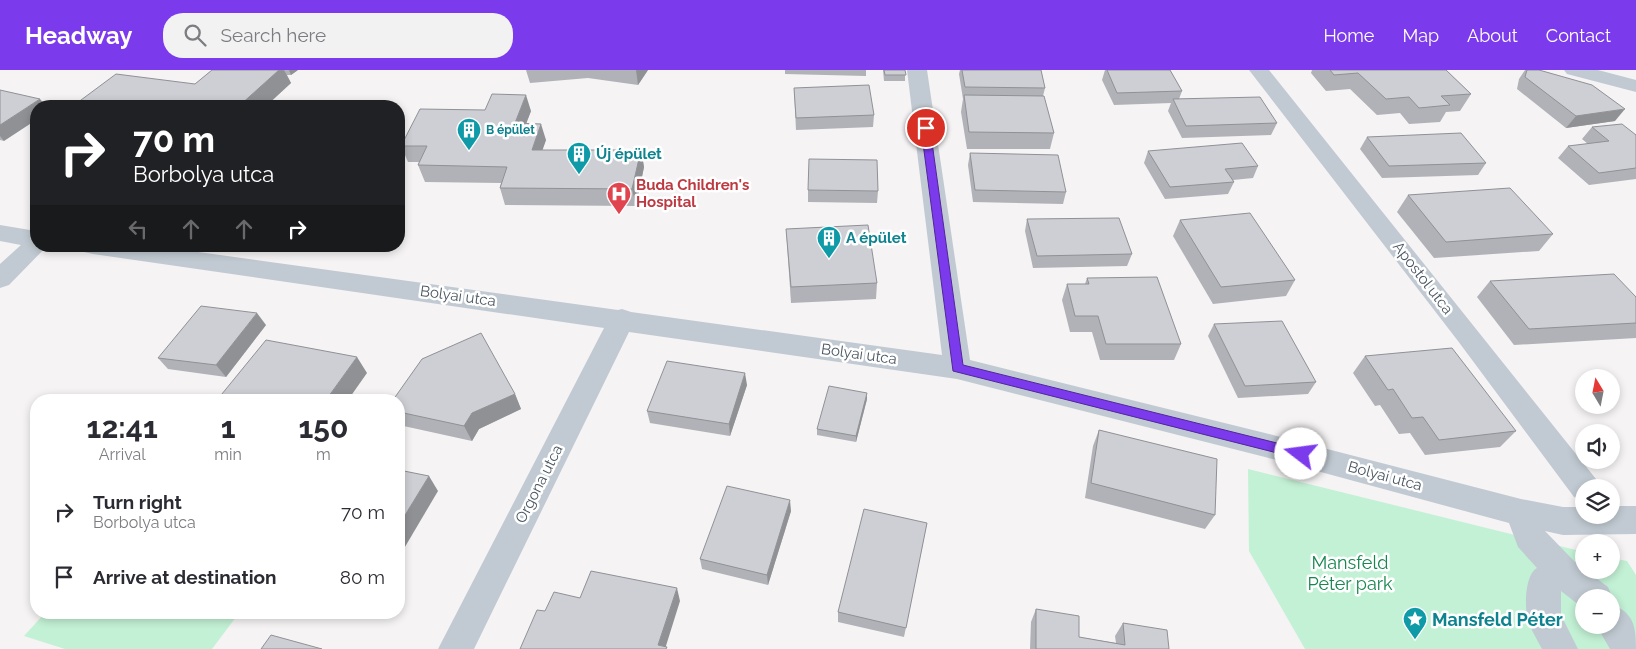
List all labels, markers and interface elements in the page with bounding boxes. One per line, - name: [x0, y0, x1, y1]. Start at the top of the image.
- search box: [163, 13, 513, 58]
- text: Headway: [25, 21, 133, 50]
- icon: search: [181, 21, 209, 49]
- text: Search here: [221, 24, 326, 46]
- text: Home: [1323, 25, 1374, 46]
- text: Map: [1402, 25, 1439, 46]
- text: About: [1467, 25, 1518, 46]
- text: Contact: [1546, 25, 1611, 46]
- pin: [905, 107, 947, 149]
- icon: arrive: [912, 114, 940, 142]
- building icon: B épület: [456, 117, 482, 151]
- text: 70 m: [133, 119, 215, 160]
- icon: right: [50, 120, 115, 185]
- place label: B épület: [486, 123, 535, 137]
- building icon: Új épület: [566, 141, 592, 175]
- place label: Új épület: [596, 145, 662, 163]
- text: Borbolya utca: [133, 161, 274, 187]
- place label: Buda Children's Hospital: [636, 176, 749, 211]
- hospital icon: Buda Children's Hospital: [606, 181, 632, 215]
- icon: left: [124, 215, 152, 243]
- icon: ahead: [177, 215, 205, 243]
- icon: ahead: [230, 215, 258, 243]
- icon: right: [283, 215, 311, 243]
- building icon: A épület: [816, 225, 842, 259]
- place label: A épület: [846, 229, 907, 247]
- street label: Apostol utca: [1389, 238, 1457, 318]
- street label: Bolyai utca: [419, 282, 497, 310]
- street label: Bolyai utca: [820, 340, 898, 368]
- north arrow: [1575, 369, 1620, 414]
- map controls: [1575, 369, 1620, 634]
- text: 12:41: [87, 410, 158, 445]
- text: 1: [221, 410, 236, 445]
- text: 150: [298, 410, 348, 445]
- button: sound: [1575, 424, 1620, 469]
- position arrow: [1274, 427, 1326, 479]
- street label: Orgona utca: [512, 442, 566, 526]
- text: Arrival: [99, 445, 146, 464]
- text: min: [214, 445, 242, 464]
- text: m: [316, 445, 331, 464]
- street label: Bolyai utca: [1346, 457, 1424, 495]
- button: layers: [1575, 479, 1620, 524]
- text: Turn right: [93, 491, 182, 513]
- icon: right: [50, 498, 78, 526]
- text: 70 m: [341, 501, 385, 523]
- text: Borbolya utca: [93, 513, 196, 532]
- button: +: [1575, 534, 1620, 579]
- park label: Mansfeld Péter park: [1307, 552, 1393, 594]
- icon: arrive: [50, 563, 78, 591]
- text: Arrive at destination: [93, 566, 277, 588]
- text: 80 m: [340, 566, 385, 588]
- button: −: [1575, 589, 1620, 634]
- place icon: Mansfeld Péter: [1402, 606, 1428, 640]
- place label: Mansfeld Péter: [1432, 609, 1563, 630]

